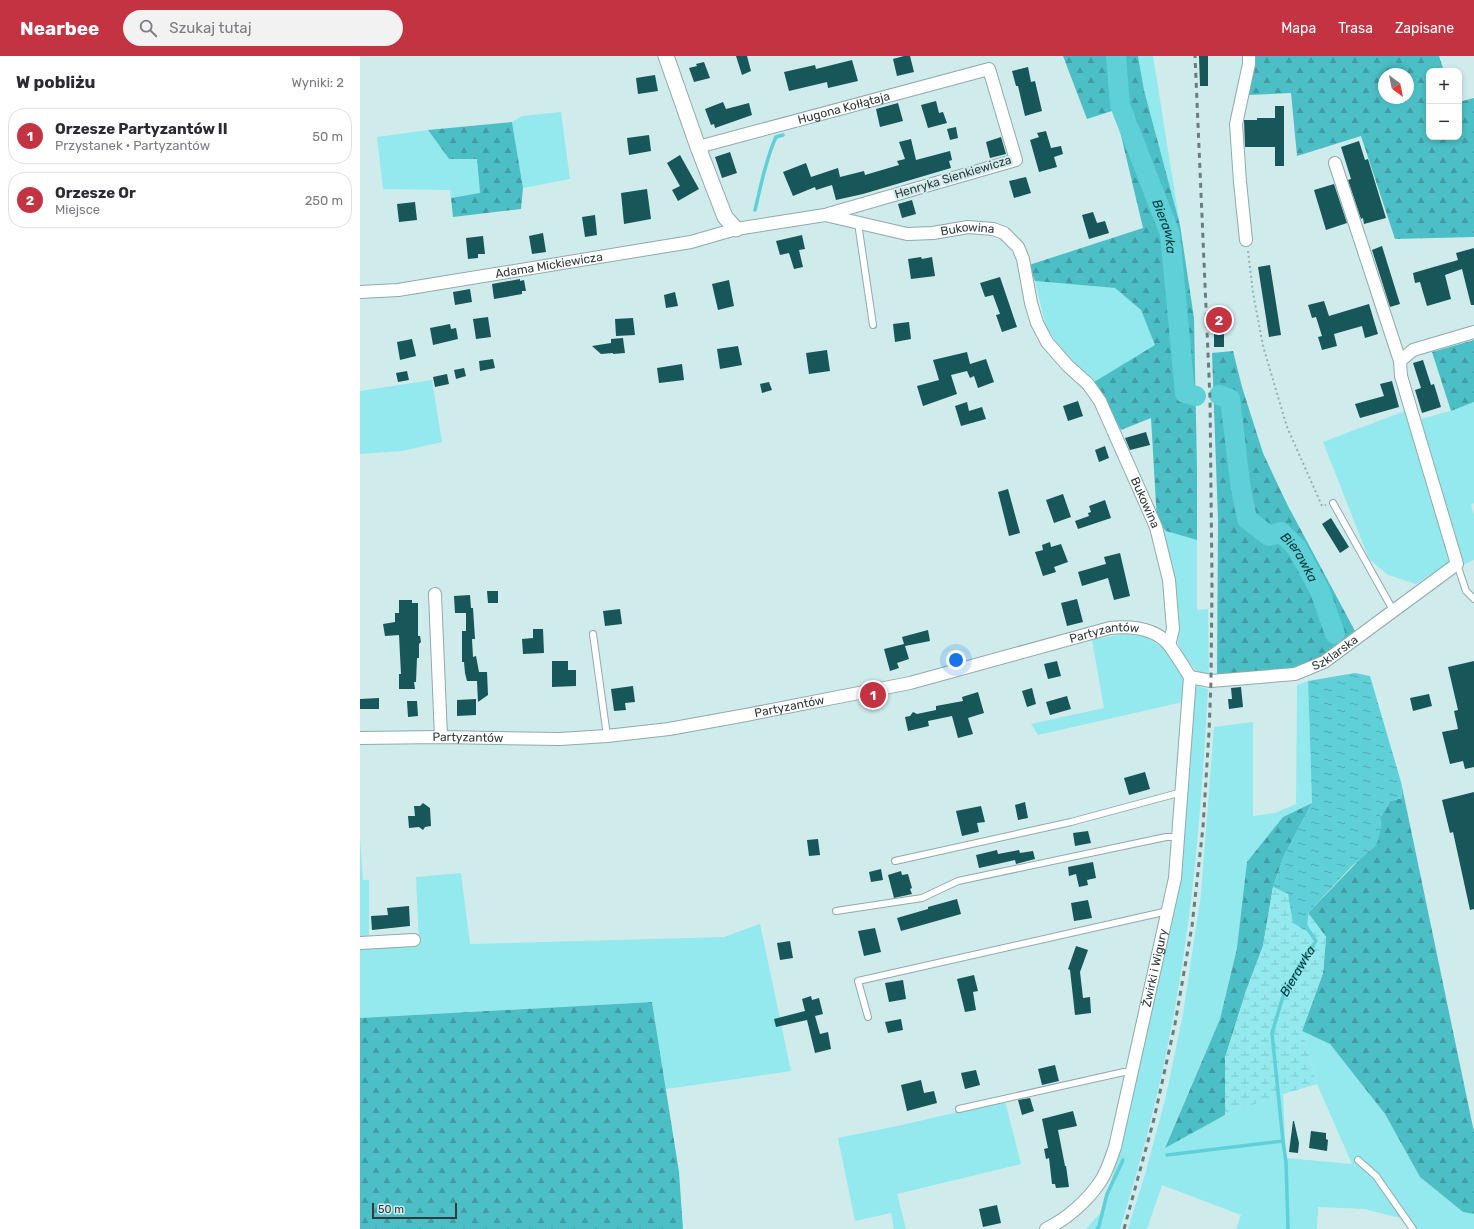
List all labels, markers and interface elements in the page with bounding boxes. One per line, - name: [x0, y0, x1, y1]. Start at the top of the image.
- search box: [123, 10, 403, 46]
- text: Nearbee: [20, 17, 99, 40]
- icon: search: [137, 17, 159, 39]
- text: Szukaj tutaj: [169, 19, 252, 37]
- text: Mapa: [1281, 20, 1316, 37]
- text: Trasa: [1338, 20, 1373, 37]
- text: Zapisane: [1395, 20, 1454, 37]
- north arrow: [1378, 68, 1414, 104]
- map controls: [1426, 68, 1462, 140]
- button: +: [1426, 68, 1462, 104]
- text: W pobliżu: [16, 72, 95, 92]
- text: Wyniki: 2: [291, 75, 344, 90]
- street label: Hugona Kołłątaja: [796, 89, 891, 127]
- button: −: [1426, 104, 1462, 140]
- text: Orzesze Partyzantów II: [55, 120, 228, 138]
- text: 1: [27, 129, 33, 144]
- text: 50 m: [312, 129, 343, 144]
- text: Przystanek · Partyzantów: [55, 138, 210, 153]
- street label: Henryka Sienkiewicza: [893, 153, 1013, 201]
- text: Orzesze Or: [55, 184, 136, 202]
- text: 2: [26, 193, 34, 208]
- text: 250 m: [305, 193, 343, 208]
- water label: Bierawka: [1149, 197, 1179, 255]
- text: Miejsce: [55, 202, 100, 217]
- street label: Bukowina: [939, 220, 995, 239]
- street label: Adama Mickiewicza: [494, 250, 604, 281]
- pin: 2: [1206, 305, 1232, 335]
- street label: Bukowina: [1128, 475, 1163, 530]
- water label: Bierawka: [1278, 529, 1321, 585]
- street label: Partyzantów: [1068, 620, 1140, 646]
- street label: Szklarska: [1310, 632, 1361, 673]
- your location: [946, 650, 966, 670]
- pin: 1: [860, 680, 886, 710]
- street label: Partyzantów: [753, 693, 826, 720]
- street label: Partyzantów: [432, 730, 504, 745]
- street label: Żwirki i Wigury: [1139, 927, 1171, 1008]
- water label: Bierawka: [1277, 942, 1319, 999]
- scale bar: [372, 1201, 457, 1220]
- text: 50 m: [378, 1203, 404, 1216]

